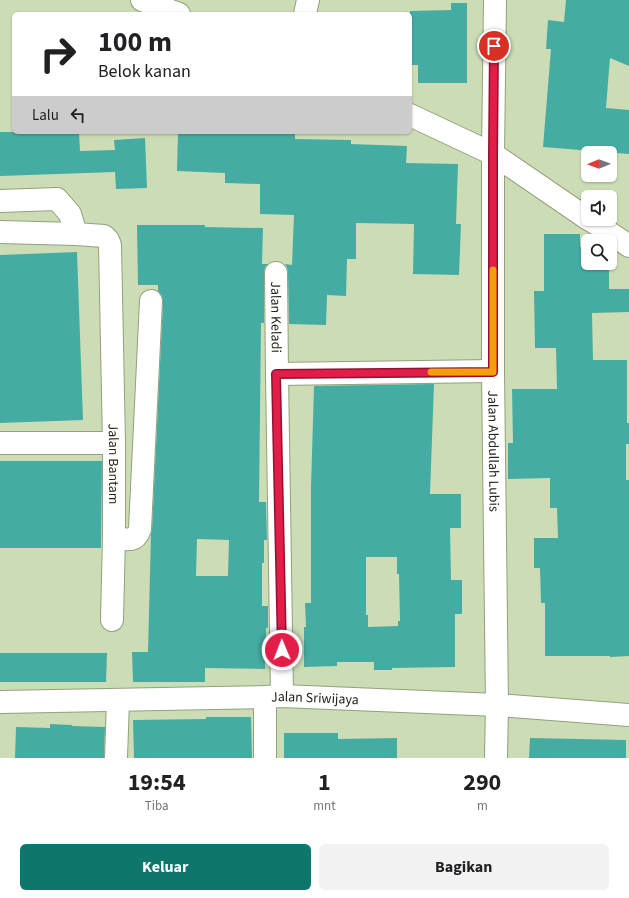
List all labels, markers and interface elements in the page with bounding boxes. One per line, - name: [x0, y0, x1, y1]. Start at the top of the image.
- text: 100 m: [98, 22, 172, 62]
- icon: right: [32, 28, 84, 80]
- pin: [477, 29, 511, 63]
- icon: arrive: [483, 35, 505, 57]
- text: Belok kanan: [98, 59, 191, 84]
- icon: left: [67, 104, 89, 126]
- text: Lalu: [32, 105, 59, 126]
- north arrow: [581, 146, 617, 182]
- map controls: [581, 146, 617, 270]
- button: sound: [581, 190, 617, 226]
- button: search: [581, 234, 617, 270]
- street label: Jalan Keladi: [265, 281, 286, 353]
- street label: Jalan Abdullah Lubis: [482, 390, 504, 512]
- street label: Jalan Bantam: [103, 423, 123, 504]
- position arrow: [261, 629, 303, 671]
- street label: Jalan Sriwijaya: [270, 687, 359, 710]
- text: 19:54: [128, 765, 186, 800]
- text: 1: [318, 765, 331, 800]
- text: 290: [463, 765, 501, 800]
- text: Tiba: [145, 797, 169, 815]
- text: mnt: [313, 797, 336, 815]
- text: m: [477, 797, 488, 815]
- button: Keluar: [20, 844, 311, 890]
- button: Bagikan: [319, 844, 609, 890]

